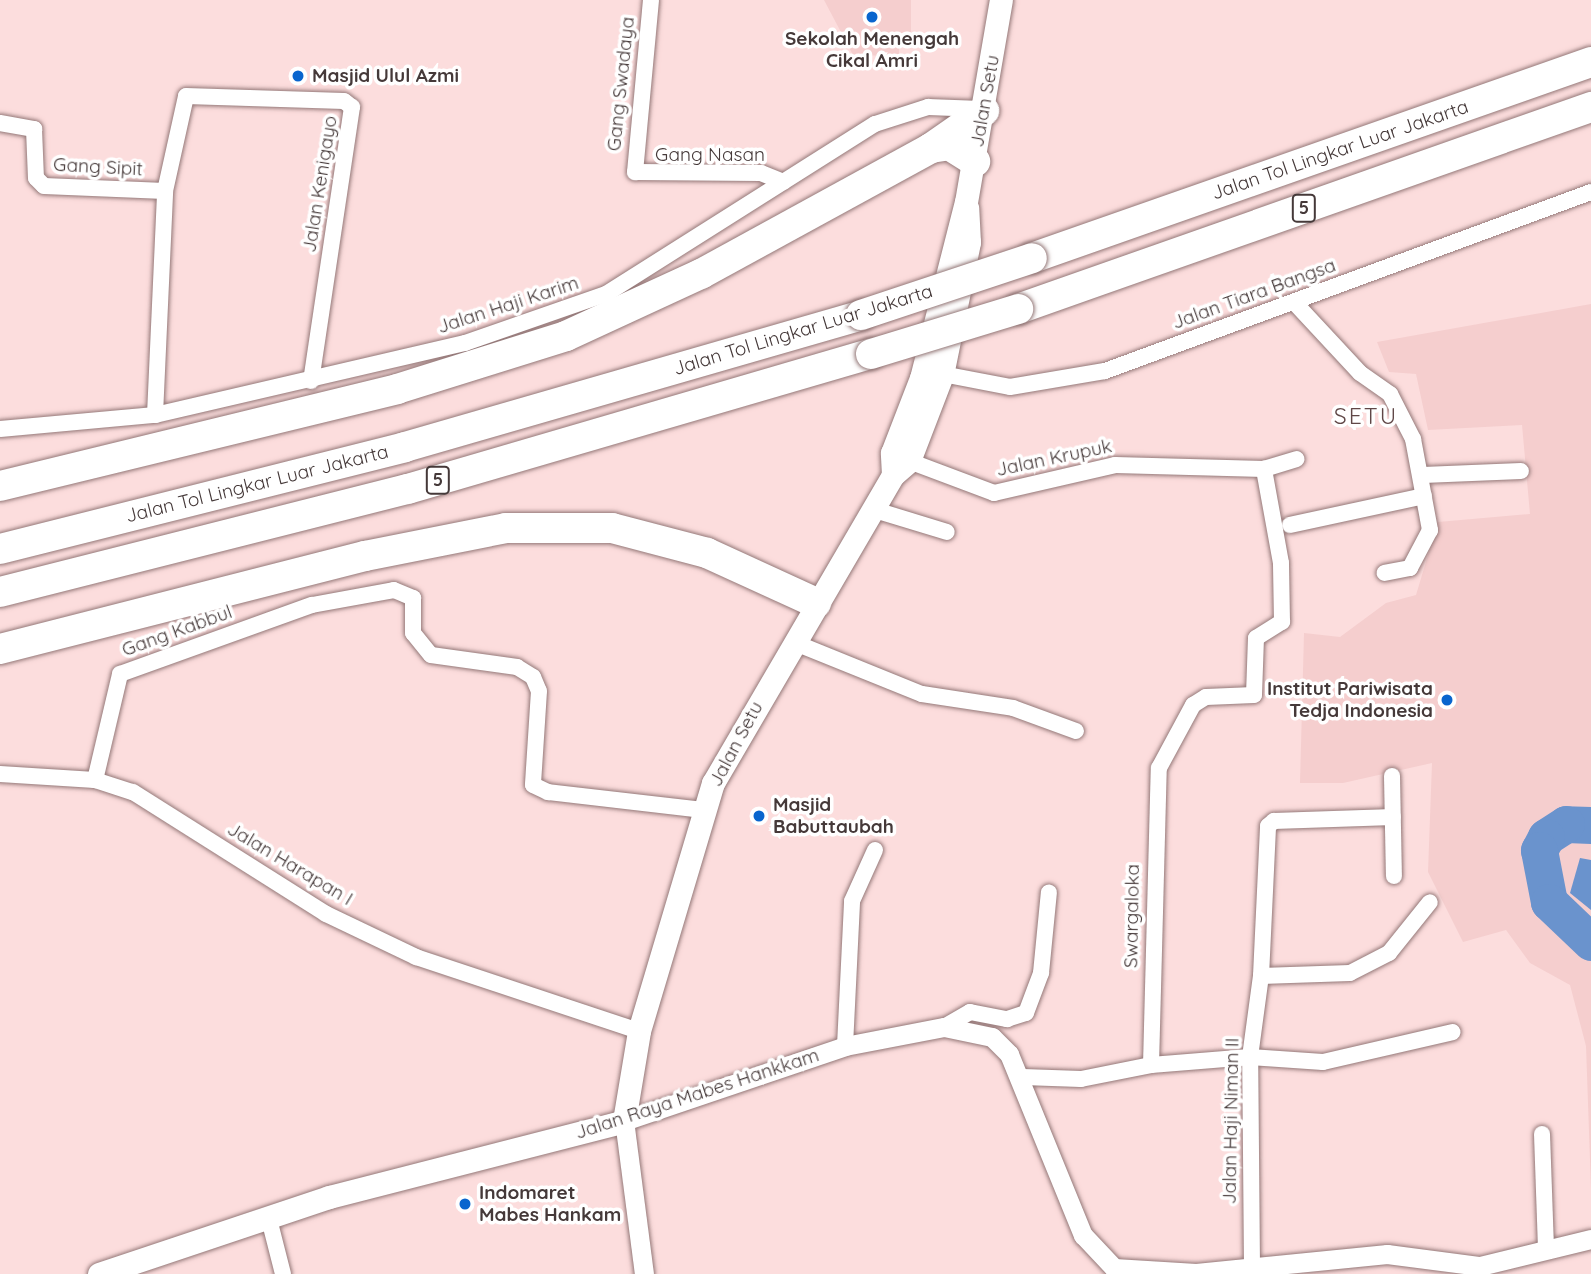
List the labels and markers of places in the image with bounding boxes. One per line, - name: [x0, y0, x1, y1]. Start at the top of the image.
- marker: Sekolah Menengah Cikal Amri: [864, 9, 880, 25]
- place label: Sekolah Menengah Cikal Amri: [785, 28, 959, 72]
- place label: Masjid Ulul Azmi: [312, 65, 459, 87]
- marker: Masjid Ulul Azmi: [290, 68, 306, 84]
- place label: Institut Pariwisata Tedja Indonesia: [1267, 678, 1433, 722]
- marker: Institut Pariwisata Tedja Indonesia: [1439, 692, 1455, 708]
- place label: Masjid Babuttaubah: [773, 794, 894, 838]
- marker: Masjid Babuttaubah: [751, 808, 767, 824]
- place label: Indomaret Mabes Hankam: [479, 1182, 621, 1226]
- marker: Indomaret Mabes Hankam: [457, 1196, 473, 1212]

